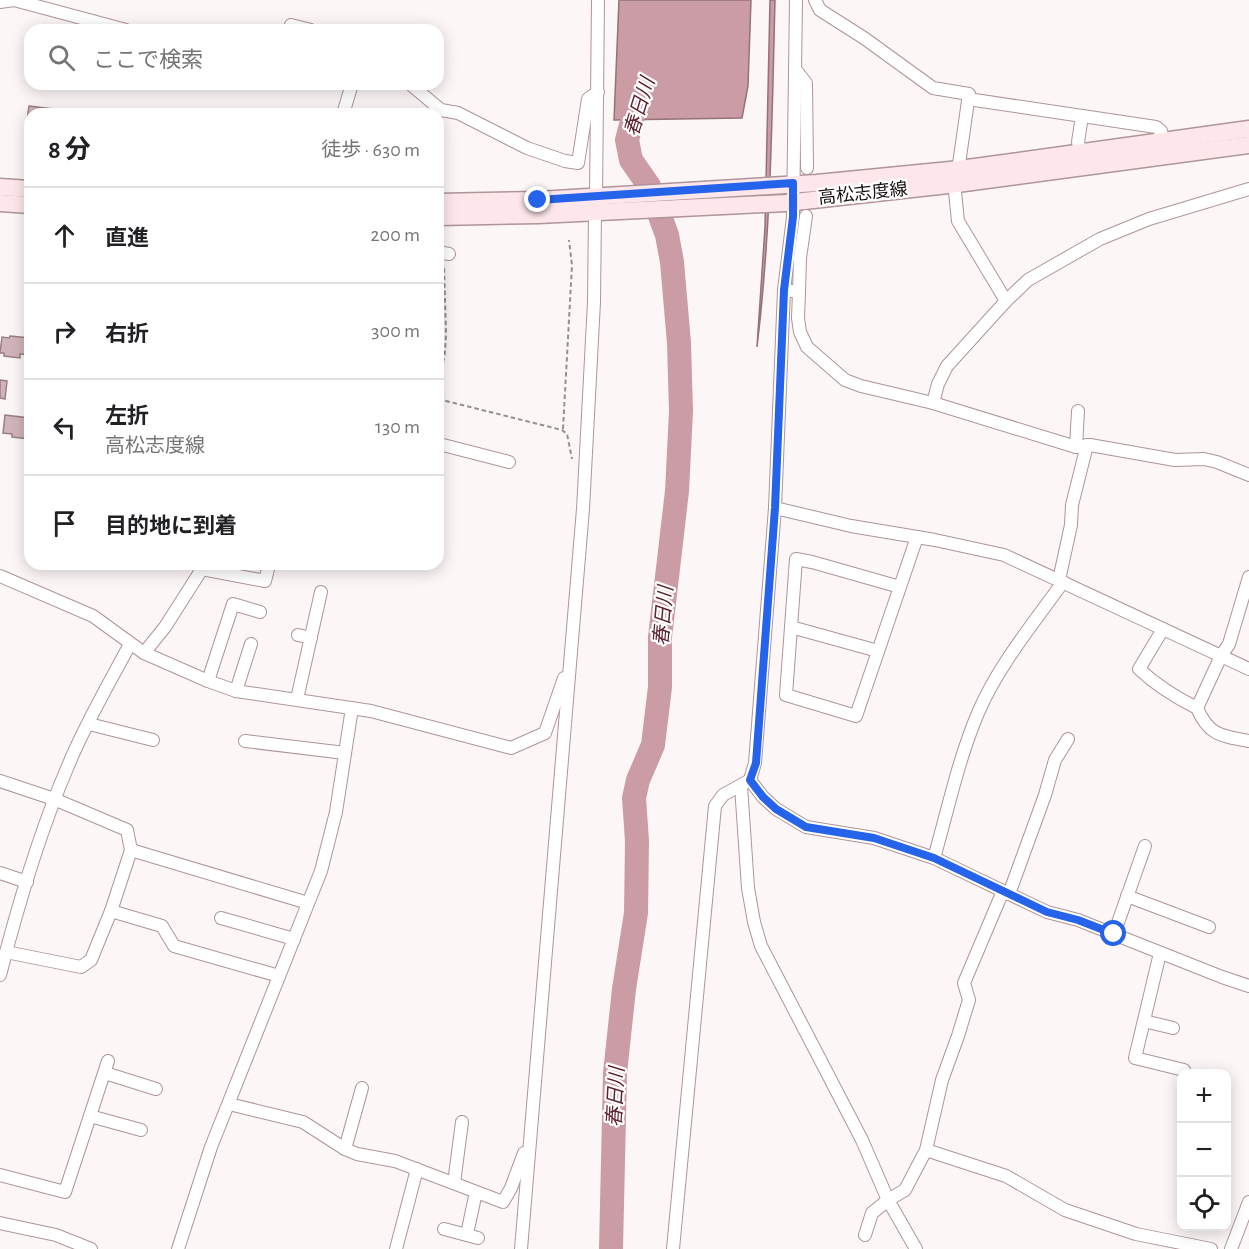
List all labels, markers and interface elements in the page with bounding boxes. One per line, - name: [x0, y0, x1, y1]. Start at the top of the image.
- search box: [24, 24, 444, 90]
- icon: search: [45, 41, 78, 74]
- text: ここで検索: [93, 49, 203, 71]
- water label: 春日川: [621, 73, 659, 139]
- text: 8 分: [48, 137, 91, 163]
- text: 徒歩 · 630 m: [321, 140, 420, 160]
- street label: 高松志度線: [817, 178, 909, 208]
- route end: [524, 186, 550, 212]
- icon: ahead: [48, 219, 81, 252]
- text: 200 m: [370, 225, 420, 245]
- text: 直進: [105, 227, 149, 249]
- icon: right: [48, 315, 81, 348]
- text: 300 m: [371, 321, 420, 341]
- text: 右折: [105, 323, 149, 345]
- text: 左折: [105, 405, 149, 427]
- icon: left: [48, 411, 81, 444]
- text: 130 m: [375, 417, 420, 437]
- text: 高松志度線: [105, 436, 205, 456]
- icon: arrive: [48, 507, 81, 540]
- text: 目的地に到着: [105, 515, 237, 537]
- water label: 春日川: [650, 583, 677, 647]
- route start: [1100, 920, 1126, 946]
- water label: 春日川: [603, 1064, 628, 1127]
- map controls: [1177, 1069, 1231, 1231]
- button: +: [1177, 1069, 1231, 1123]
- button: −: [1177, 1123, 1231, 1177]
- button: locate: [1177, 1177, 1231, 1231]

